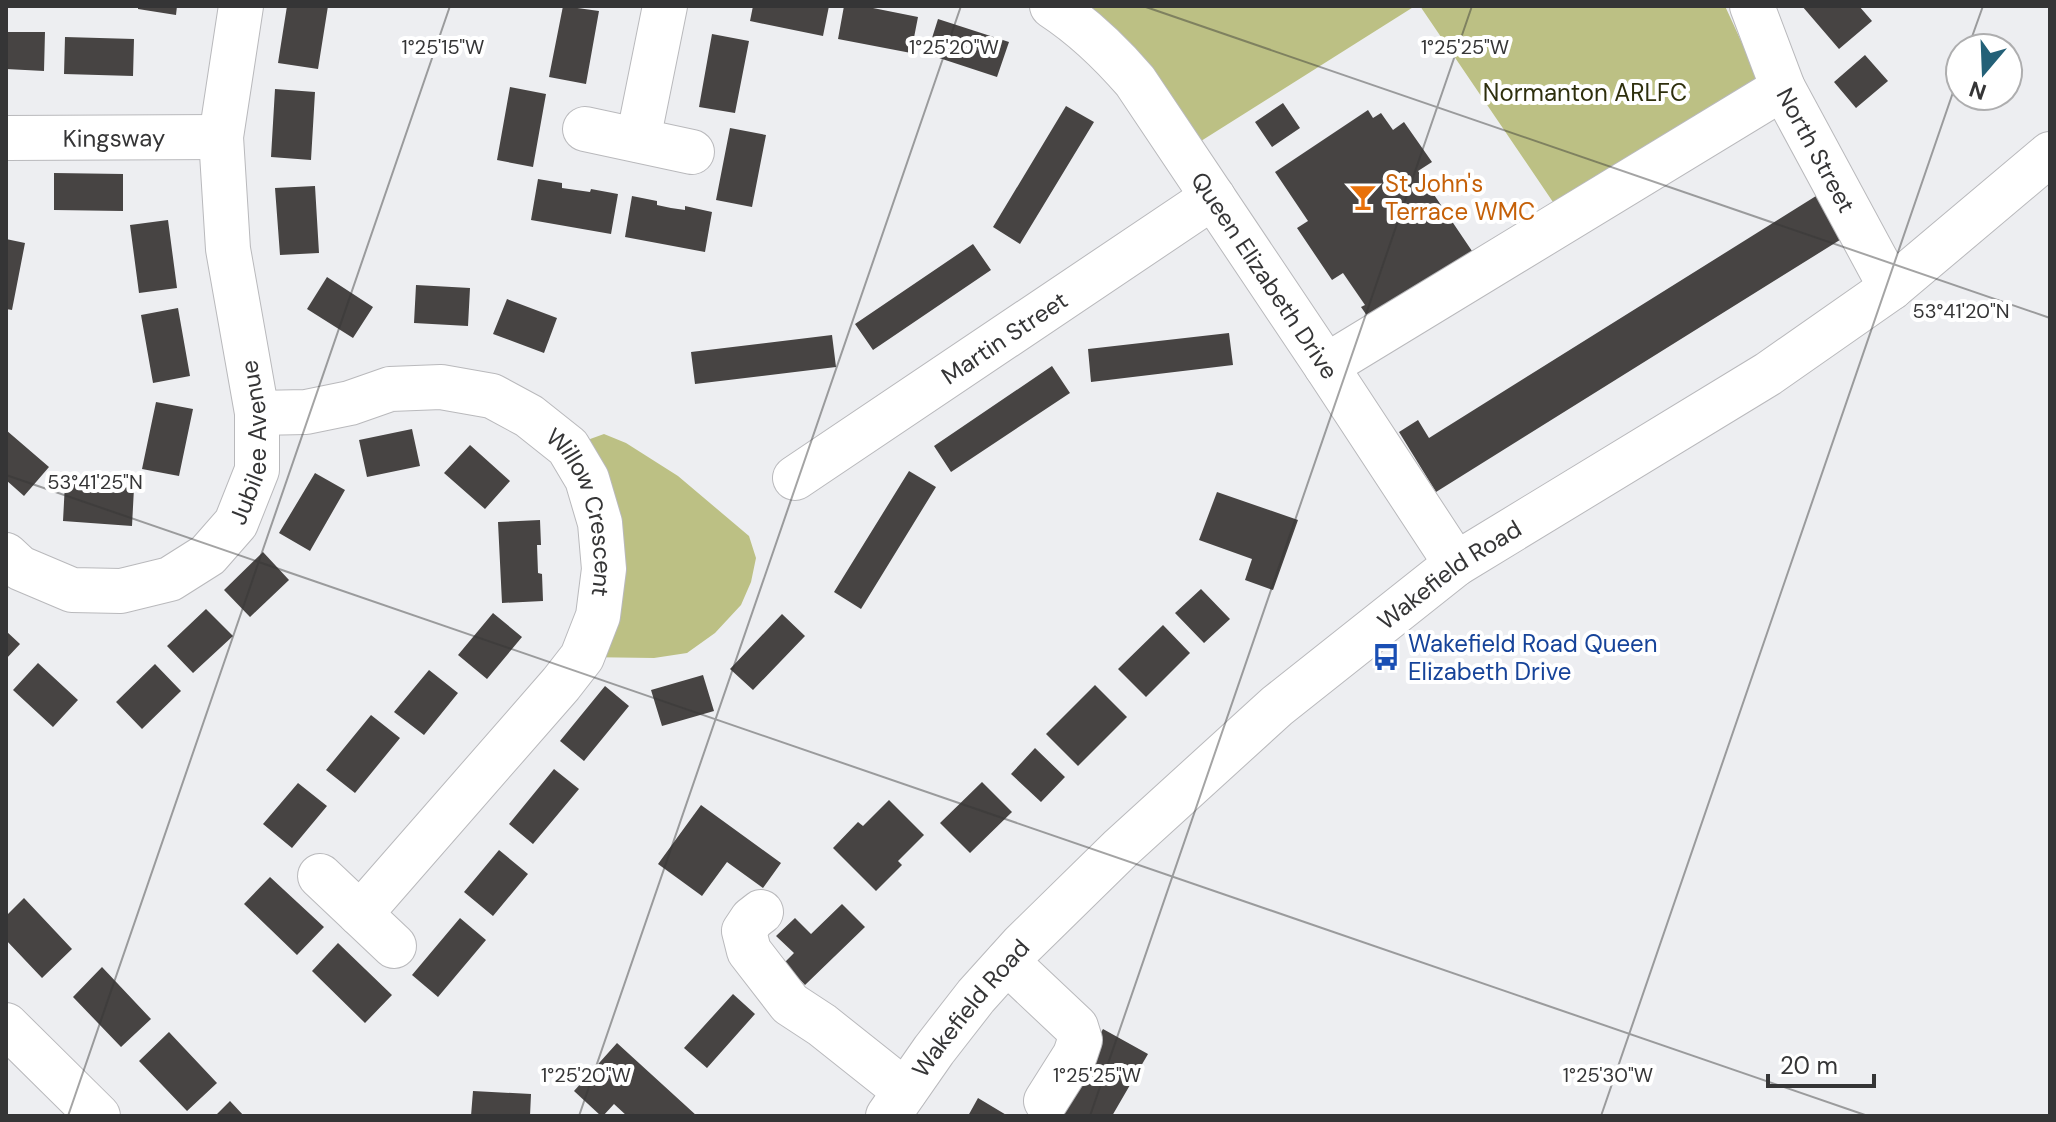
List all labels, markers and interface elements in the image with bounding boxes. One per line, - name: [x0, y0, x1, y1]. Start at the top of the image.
- north arrow: [1944, 32, 2024, 112]
- text: 1°25'15"W: [402, 34, 484, 60]
- text: 1°25'20"W: [909, 34, 999, 60]
- text: 1°25'25"W: [1421, 34, 1509, 60]
- text: N: [1965, 74, 1990, 107]
- park label: Normanton ARLFC: [1483, 77, 1687, 108]
- street label: North Street: [1770, 82, 1863, 218]
- street label: Kingsway: [63, 122, 165, 153]
- street label: Queen Elizabeth Drive: [1185, 166, 1346, 385]
- place label: St John's Terrace WMC: [1385, 168, 1535, 227]
- bar icon: St John's Terrace WMC: [1348, 182, 1378, 212]
- street label: Martin Street: [935, 284, 1073, 391]
- text: 53°41'20"N: [1912, 298, 2010, 324]
- street label: Jubilee Avenue: [222, 358, 273, 529]
- street label: Willow Crescent: [540, 421, 620, 599]
- text: 53°41'25"N: [47, 469, 143, 495]
- street label: Wakefield Road: [1371, 513, 1527, 636]
- place label: Wakefield Road Queen Elizabeth Drive: [1408, 628, 1658, 687]
- bus stop icon: Wakefield Road Queen Elizabeth Drive: [1371, 642, 1401, 672]
- street label: Wakefield Road: [904, 932, 1036, 1083]
- scale bar: [1768, 1038, 1874, 1088]
- text: 20 m: [1780, 1050, 1838, 1081]
- text: 1°25'20"W: [541, 1062, 631, 1088]
- text: 1°25'25"W: [1053, 1062, 1141, 1088]
- text: 1°25'30"W: [1563, 1062, 1653, 1088]

